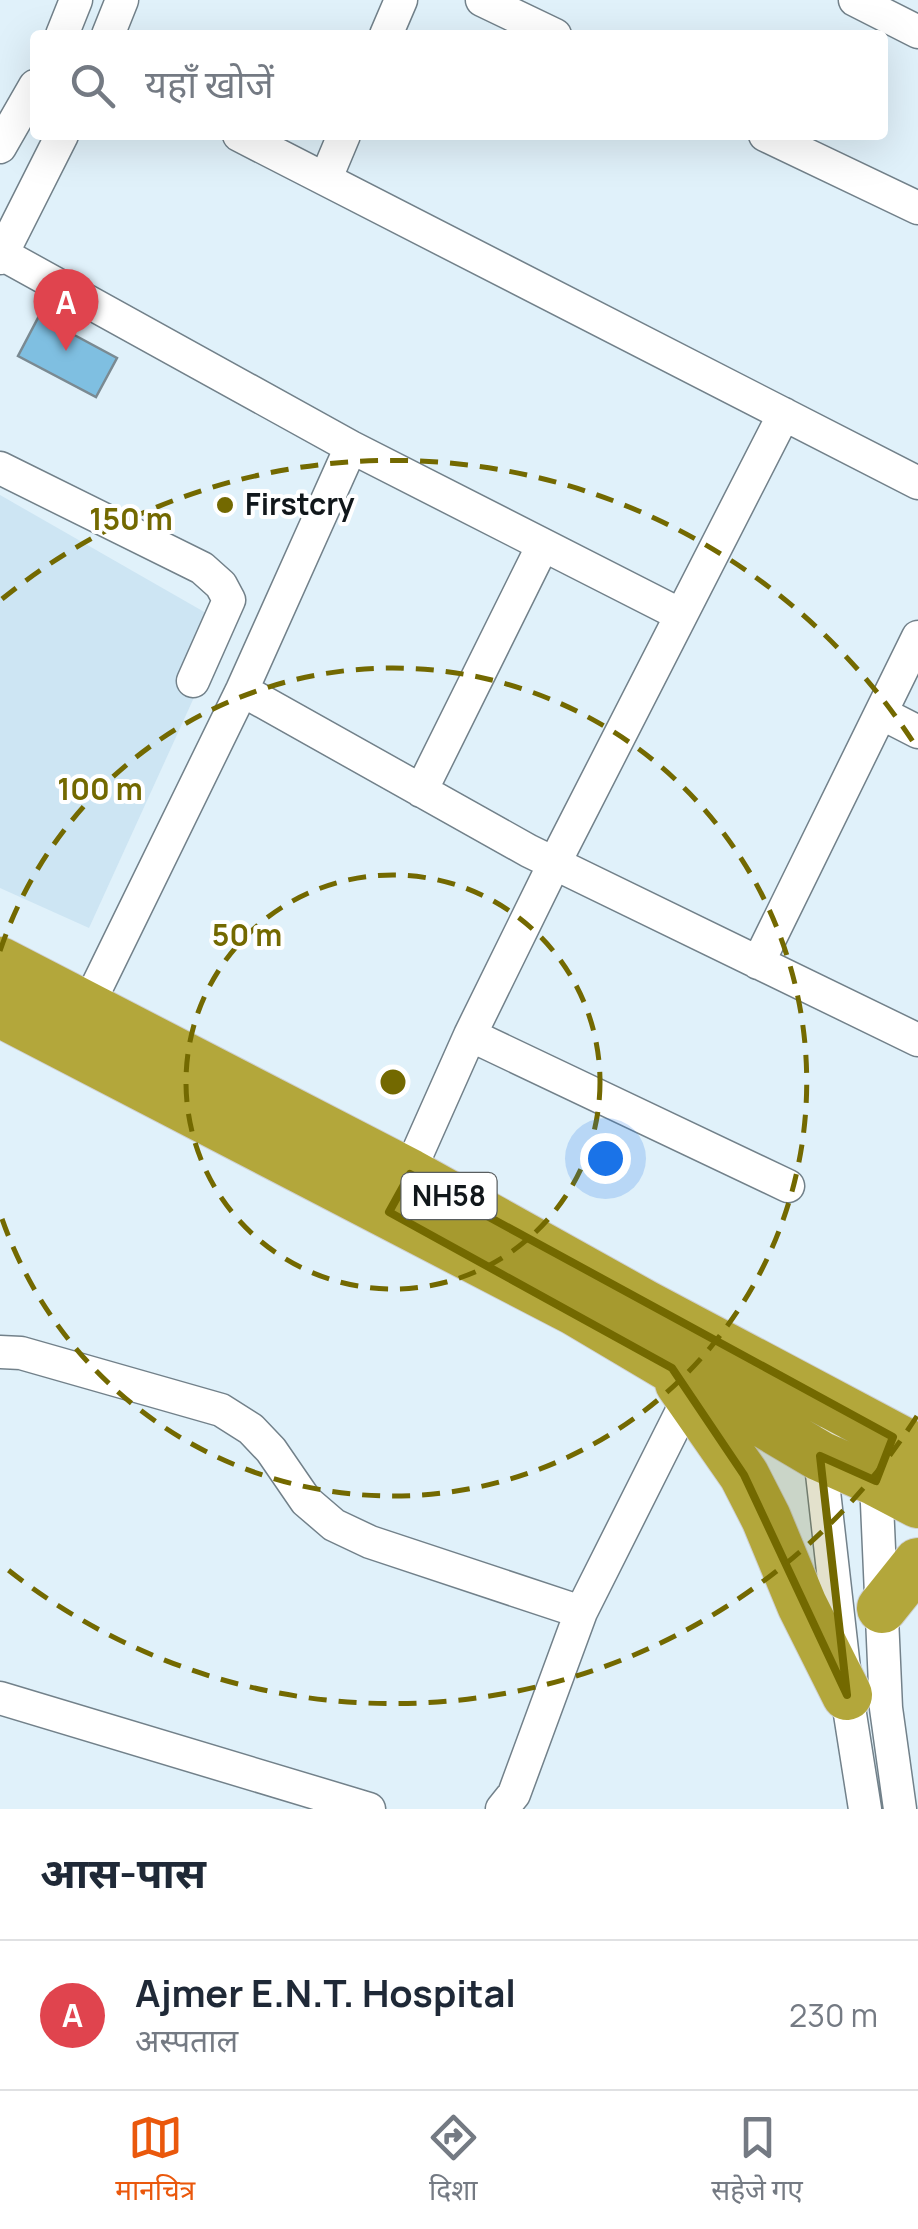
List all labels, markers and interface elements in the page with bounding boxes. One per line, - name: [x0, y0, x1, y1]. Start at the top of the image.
- search box: [30, 30, 888, 140]
- text: यहाँ खोजें: [145, 57, 274, 109]
- icon: search: [65, 58, 120, 113]
- pin: A: [34, 268, 98, 351]
- place label: Firstcry: [245, 483, 355, 524]
- marker: Firstcry: [214, 494, 236, 516]
- text: 150 m: [89, 498, 173, 539]
- text: 100 m: [57, 768, 143, 809]
- text: 50 m: [212, 914, 282, 955]
- centre of rings: [375, 1064, 411, 1100]
- your location: [580, 1133, 631, 1184]
- road number: NH58: [402, 1173, 496, 1219]
- text: आस-पास: [40, 1843, 206, 1901]
- text: Ajmer E.N.T. Hospital: [135, 1966, 516, 2018]
- text: A: [62, 1993, 83, 2037]
- text: 230 m: [789, 1993, 878, 2037]
- text: अस्पताल: [135, 2018, 238, 2062]
- tab: मानचित्र: [115, 2110, 195, 2211]
- tab: दिशा: [426, 2110, 481, 2211]
- tab: सहेजे गए: [711, 2110, 803, 2211]

